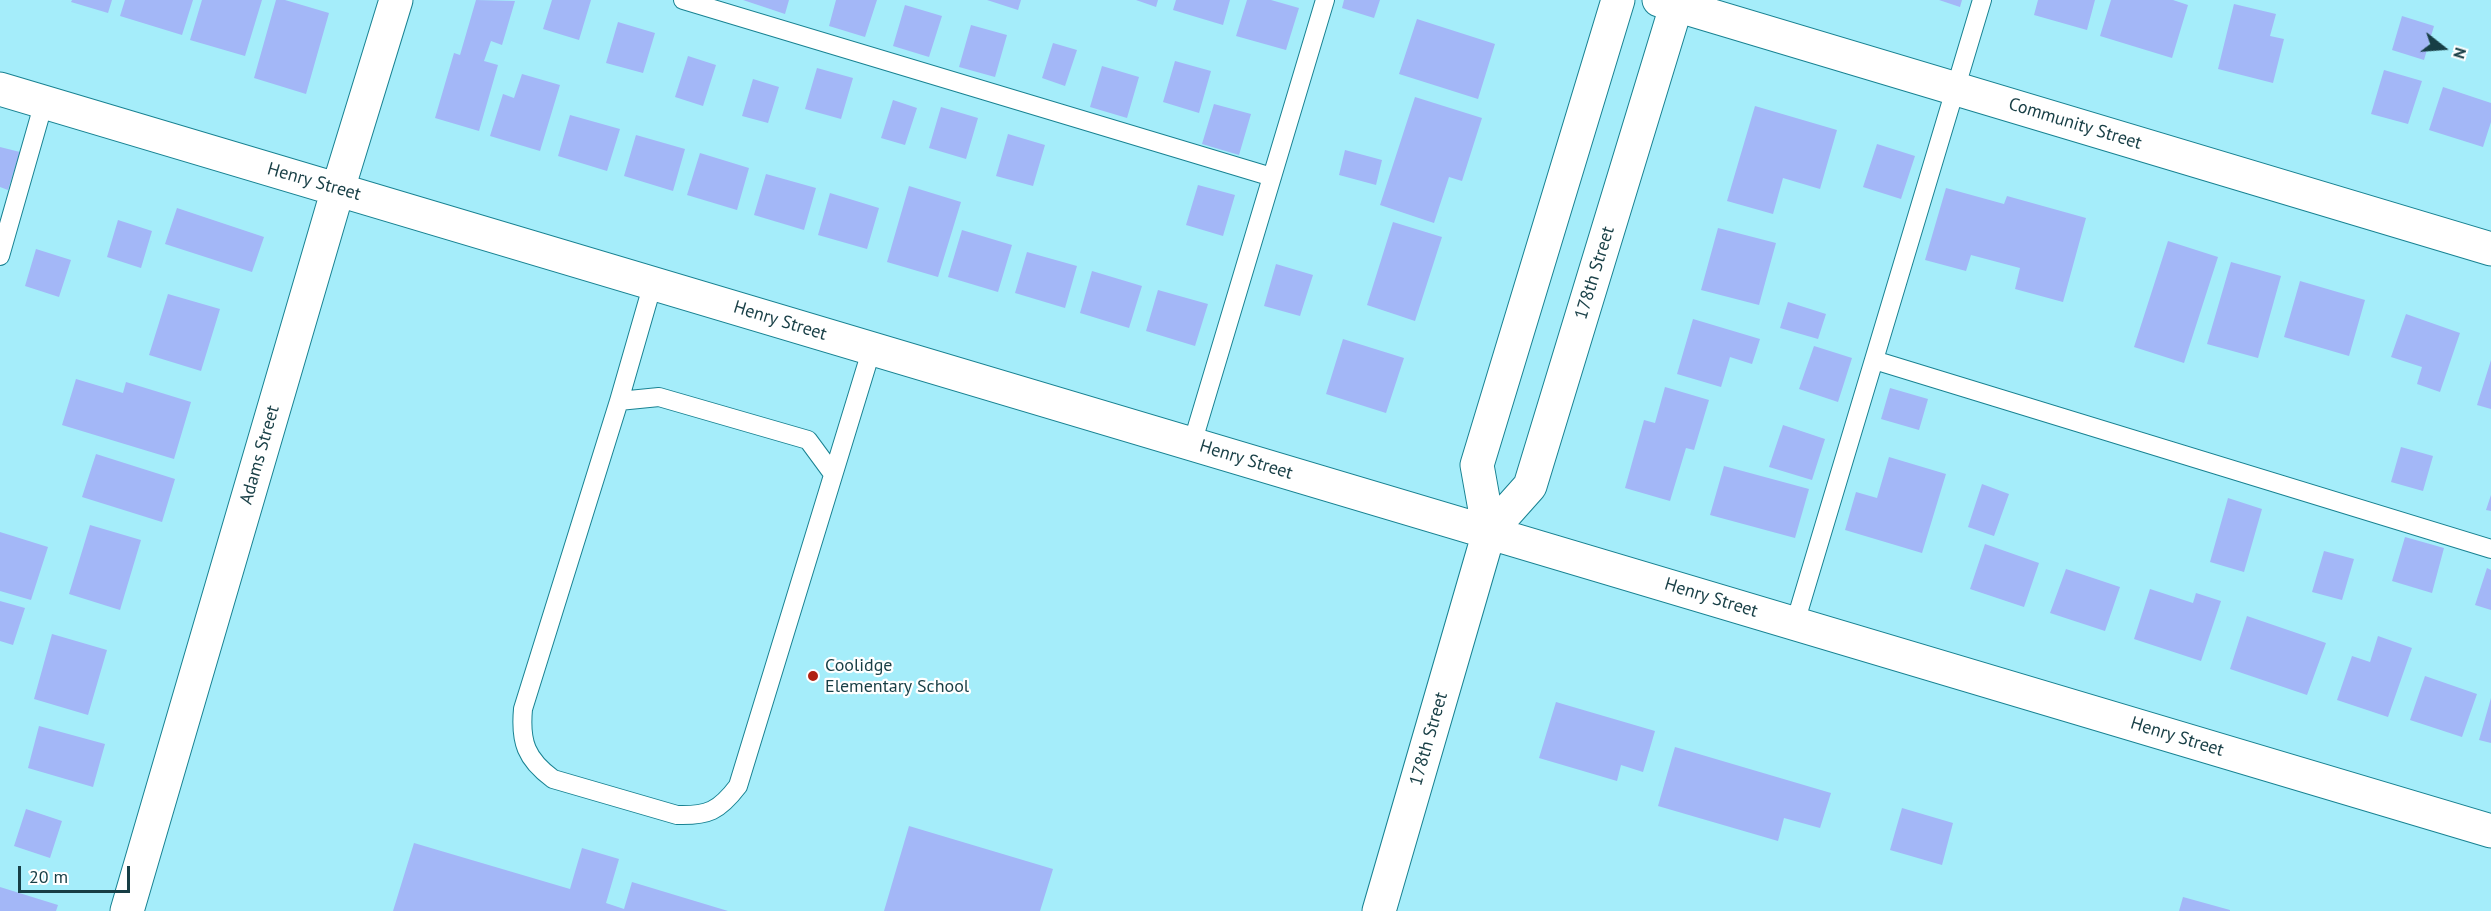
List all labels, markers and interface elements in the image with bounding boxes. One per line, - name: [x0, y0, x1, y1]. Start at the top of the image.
- north arrow: [2413, 18, 2473, 78]
- text: N: [2449, 45, 2471, 61]
- street label: Community Street: [2006, 93, 2144, 155]
- street label: Henry Street: [265, 158, 363, 206]
- street label: 178th Street: [1571, 224, 1619, 322]
- street label: Henry Street: [731, 297, 829, 345]
- street label: Adams Street: [236, 403, 284, 507]
- street label: Henry Street: [1197, 436, 1295, 484]
- street label: Henry Street: [1662, 574, 1760, 622]
- place label: Coolidge Elementary School: [825, 655, 969, 698]
- marker: Coolidge Elementary School: [806, 669, 820, 683]
- street label: 178th Street: [1405, 690, 1453, 788]
- street label: Henry Street: [2128, 713, 2226, 761]
- scale bar: [21, 854, 134, 892]
- text: 20 m: [29, 865, 68, 888]

